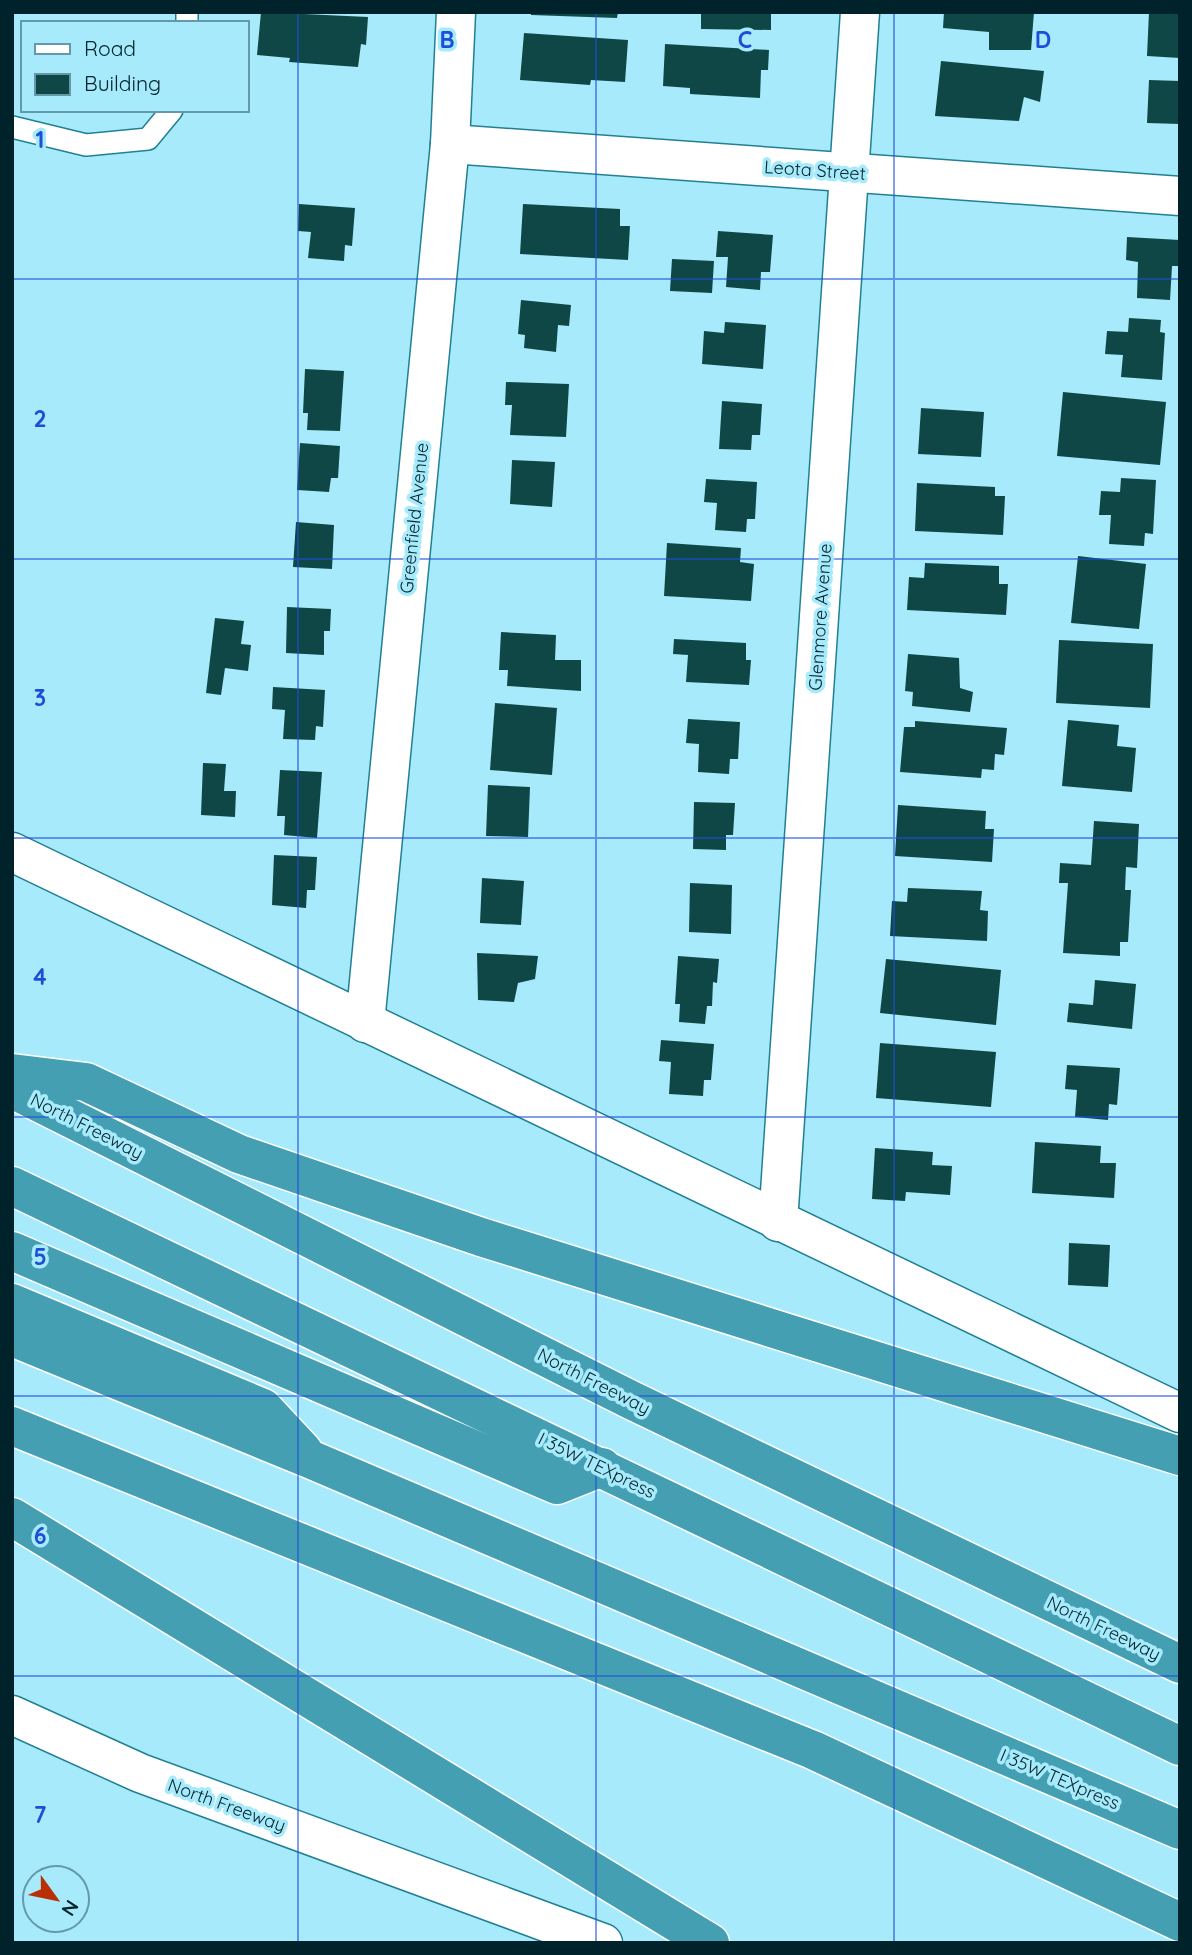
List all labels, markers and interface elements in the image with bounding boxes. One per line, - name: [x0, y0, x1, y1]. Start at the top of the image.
- legend: [21, 21, 248, 112]
- text: B: [439, 25, 455, 54]
- text: C: [738, 25, 752, 54]
- text: D: [1035, 25, 1051, 54]
- text: Road: [84, 35, 136, 61]
- text: Building: [84, 70, 161, 96]
- text: 1: [36, 125, 44, 154]
- street label: Leota Street: [763, 155, 867, 185]
- text: 2: [33, 404, 47, 433]
- street label: Greenfield Avenue: [395, 441, 433, 595]
- street label: Glenmore Avenue: [803, 543, 837, 691]
- text: 3: [34, 683, 46, 712]
- text: 4: [33, 962, 47, 991]
- street label: North Freeway: [27, 1088, 147, 1164]
- text: 5: [33, 1242, 47, 1271]
- street label: North Freeway: [534, 1343, 654, 1419]
- street label: I 35W TEXpress: [535, 1427, 659, 1503]
- text: 6: [34, 1521, 46, 1550]
- street label: North Freeway: [1043, 1591, 1165, 1665]
- street label: I 35W TEXpress: [997, 1744, 1123, 1814]
- street label: North Freeway: [165, 1773, 289, 1837]
- text: 7: [34, 1800, 47, 1829]
- north arrow: [21, 1864, 91, 1934]
- text: N: [56, 1896, 84, 1921]

